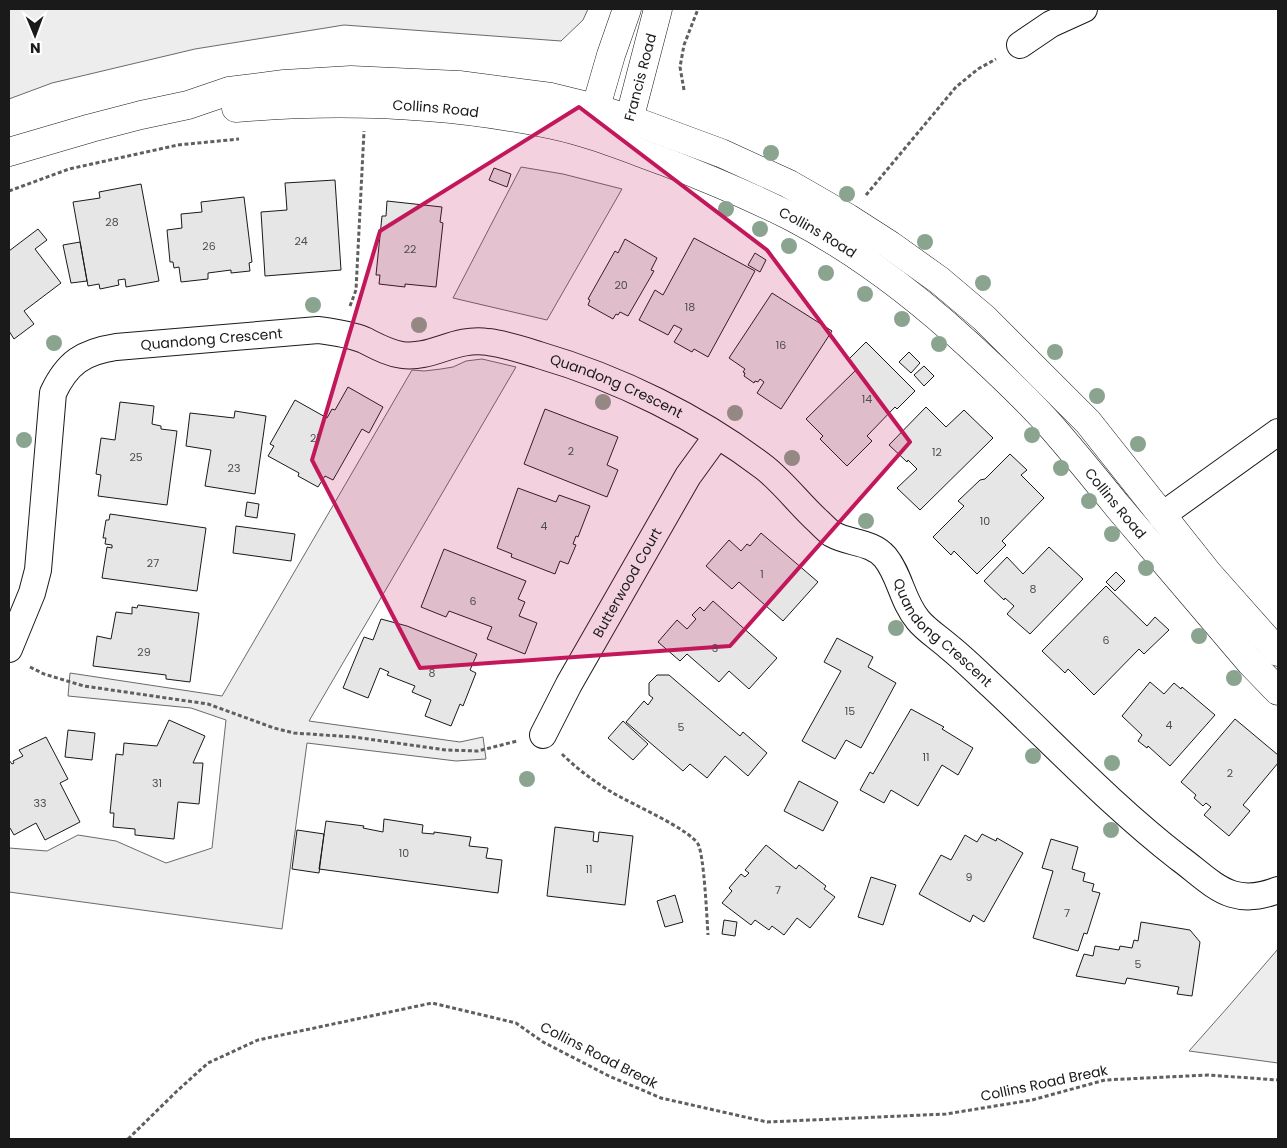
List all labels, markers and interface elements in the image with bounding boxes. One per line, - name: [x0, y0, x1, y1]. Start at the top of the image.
- north arrow: [10, 10, 60, 60]
- street label: Francis Road: [619, 31, 661, 123]
- text: N: [30, 38, 41, 58]
- street label: Collins Road: [392, 95, 480, 122]
- street label: Collins Road: [776, 202, 860, 263]
- house number: 28: [105, 214, 119, 230]
- house number: 24: [294, 233, 308, 249]
- house number: 26: [202, 238, 216, 254]
- house number: 22: [404, 241, 416, 257]
- house number: 20: [614, 277, 628, 293]
- house number: 18: [685, 299, 695, 315]
- street label: Quandong Crescent: [140, 323, 283, 355]
- house number: 16: [776, 337, 786, 353]
- street label: Quandong Crescent: [548, 349, 686, 423]
- house number: 14: [862, 391, 872, 407]
- house number: 21: [310, 430, 320, 446]
- house number: 2: [568, 443, 574, 459]
- house number: 12: [932, 444, 942, 460]
- house number: 25: [129, 449, 143, 465]
- house number: 23: [228, 460, 240, 476]
- street label: Collins Road: [1080, 464, 1151, 543]
- house number: 10: [980, 513, 990, 529]
- house number: 4: [541, 518, 548, 534]
- street label: Butterwood Court: [588, 524, 666, 641]
- house number: 27: [147, 555, 159, 571]
- house number: 1: [760, 566, 764, 582]
- street label: Quandong Crescent: [888, 575, 997, 691]
- house number: 8: [1030, 581, 1037, 597]
- house number: 6: [470, 593, 477, 609]
- house number: 6: [1103, 632, 1110, 648]
- house number: 3: [712, 640, 718, 656]
- house number: 29: [137, 644, 151, 660]
- house number: 8: [429, 665, 436, 681]
- house number: 15: [845, 703, 855, 719]
- house number: 4: [1166, 717, 1173, 733]
- house number: 5: [678, 719, 685, 735]
- house number: 11: [922, 749, 930, 765]
- house number: 2: [1227, 765, 1233, 781]
- house number: 31: [152, 775, 162, 791]
- house number: 33: [34, 795, 46, 811]
- house number: 10: [399, 845, 409, 861]
- house number: 11: [585, 861, 593, 877]
- house number: 9: [966, 869, 973, 885]
- house number: 7: [775, 882, 781, 898]
- house number: 7: [1064, 905, 1070, 921]
- house number: 5: [1135, 956, 1142, 972]
- street label: Collins Road Break: [537, 1017, 662, 1094]
- street label: Collins Road Break: [979, 1060, 1110, 1106]

